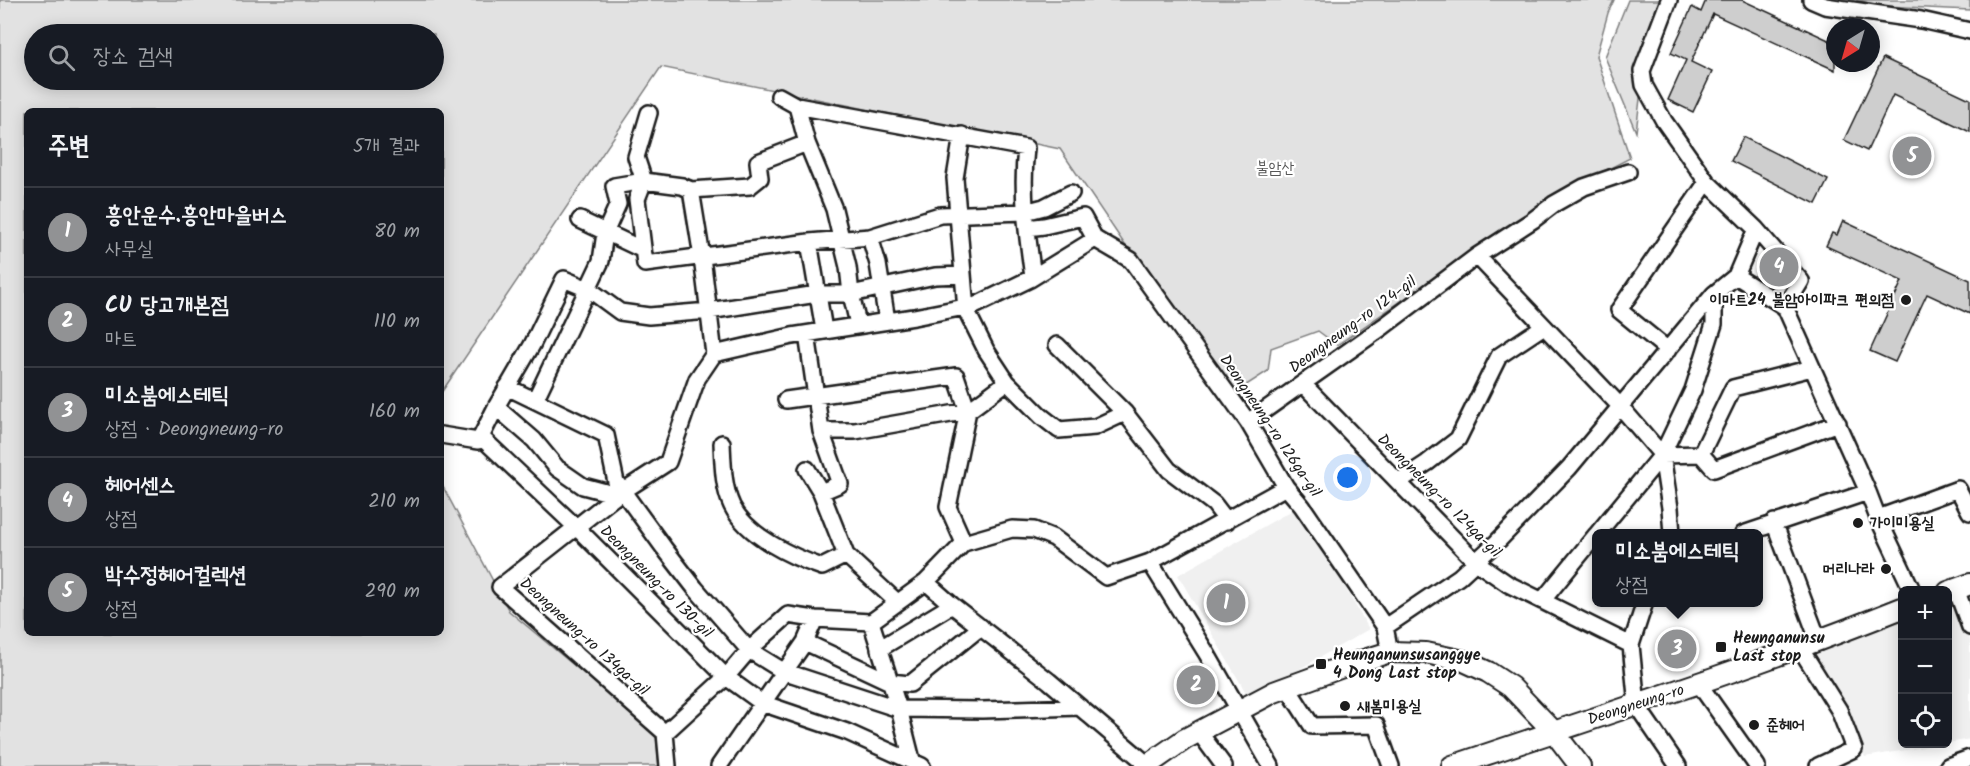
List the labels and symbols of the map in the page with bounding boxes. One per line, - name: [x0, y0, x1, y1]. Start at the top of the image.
- north arrow: [1826, 18, 1880, 72]
- pin: 5: [1892, 134, 1932, 178]
- park label: 불암산: [1256, 156, 1294, 181]
- pin: 4: [1760, 244, 1798, 290]
- street label: Deongneung-ro 124-gil: [1284, 270, 1422, 380]
- place label: 이마트24 불암아이파크 편의점: [1709, 288, 1894, 313]
- marker: 이마트24 불암아이파크 편의점: [1899, 293, 1913, 307]
- street label: Deongneung-ro 126ga-gil: [1213, 349, 1327, 503]
- street label: Deongneung-ro 124ga-gil: [1371, 428, 1507, 564]
- your location: [1333, 463, 1362, 492]
- place label: 가이미용실: [1870, 511, 1935, 536]
- marker: 가이미용실: [1851, 516, 1865, 530]
- street label: Deongneung-ro 130-gil: [594, 520, 718, 644]
- place label: 머리나라: [1823, 557, 1875, 582]
- marker: 머리나라: [1879, 562, 1893, 576]
- street label: Deongneung-ro 134ga-gil: [513, 572, 655, 702]
- pin: 1: [1206, 580, 1246, 626]
- pin: 3: [1658, 626, 1696, 672]
- place label: Heunganunsu Last stop: [1733, 626, 1825, 669]
- marker: Heunganunsu Last stop: [1714, 640, 1728, 654]
- place label: Heunganunsusanggye 4 Dong Last stop: [1333, 643, 1481, 686]
- marker: Heunganunsusanggye 4 Dong Last stop: [1314, 657, 1328, 671]
- pin: 2: [1176, 662, 1216, 708]
- street label: Deongneung-ro: [1584, 678, 1688, 732]
- place label: 새봄미용실: [1356, 694, 1422, 719]
- marker: 새봄미용실: [1338, 699, 1352, 713]
- place label: 준헤어: [1766, 713, 1805, 738]
- marker: 준헤어: [1747, 718, 1761, 732]

